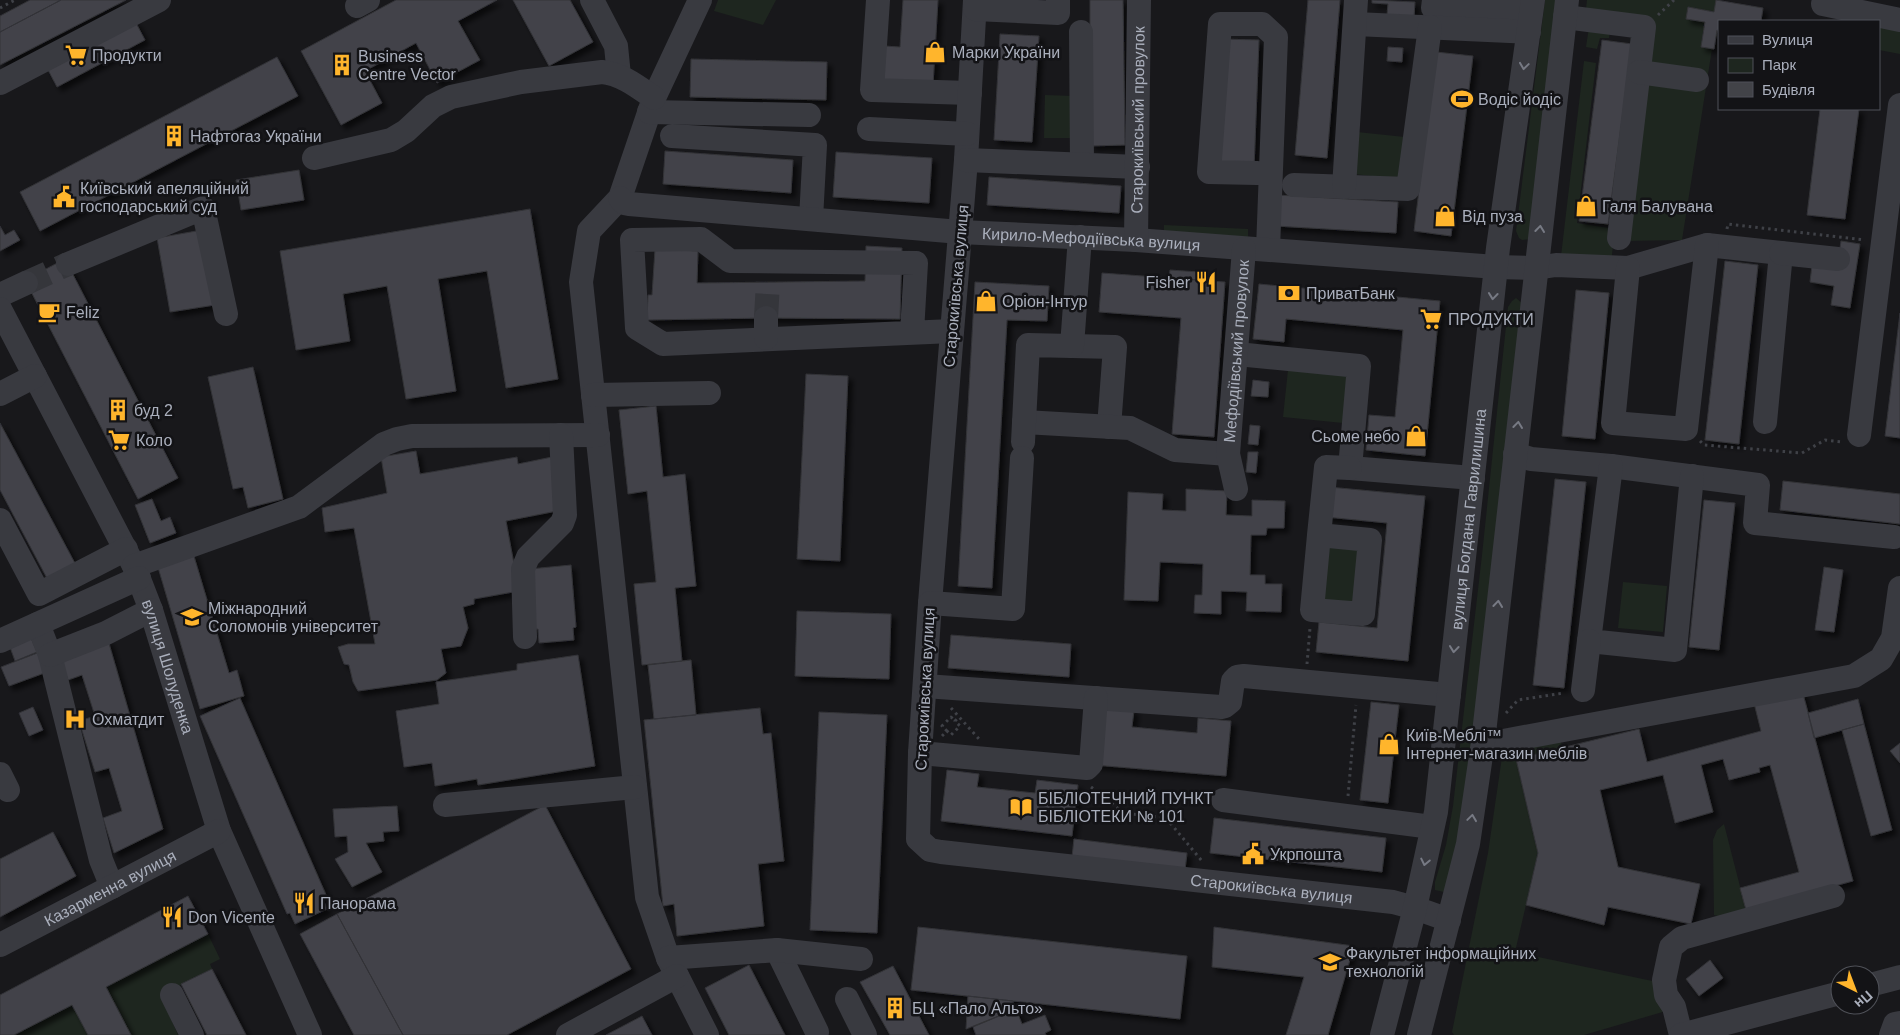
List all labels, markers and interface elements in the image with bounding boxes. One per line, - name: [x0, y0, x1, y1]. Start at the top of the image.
- legend: [1718, 20, 1880, 110]
- street label: Старокиївський провулок: [1128, 25, 1147, 214]
- text: Вулиця: [1762, 31, 1813, 48]
- shop icon: Марки України: [922, 39, 948, 65]
- supermarket icon: Продукти: [63, 42, 89, 68]
- place label: Марки України: [952, 44, 1060, 61]
- place label: Продукти: [92, 47, 162, 64]
- place label: Business Centre Vector: [358, 48, 457, 83]
- building icon: Business Centre Vector: [329, 52, 355, 78]
- text: Парк: [1762, 56, 1796, 73]
- one-way arrow: [1520, 61, 1530, 70]
- text: Будівля: [1762, 81, 1815, 98]
- sports icon: Водіс йодіс: [1449, 86, 1475, 112]
- place label: Водіс йодіс: [1478, 91, 1561, 108]
- building icon: Нафтогаз України: [161, 123, 187, 149]
- place label: Нафтогаз України: [190, 128, 322, 145]
- place label: Київський апеляційний господарський суд: [80, 180, 249, 215]
- public building icon: Київський апеляційний господарський суд: [51, 184, 77, 210]
- shop icon: Галя Балувана: [1573, 193, 1599, 219]
- place label: Галя Балувана: [1602, 198, 1713, 215]
- shop icon: Від пуза: [1432, 203, 1458, 229]
- street label: Старокиївська вулиця: [940, 204, 972, 368]
- place label: Від пуза: [1462, 208, 1523, 225]
- street label: Кирило-Мефодіївська вулиця: [982, 225, 1201, 253]
- one-way arrow: [1534, 225, 1545, 233]
- street label: Мефодіївський провулок: [1220, 258, 1252, 443]
- restaurant icon: Fisher: [1193, 269, 1219, 295]
- place label: Fisher: [1146, 274, 1191, 291]
- bank icon: ПриватБанк: [1276, 280, 1302, 306]
- place label: ПриватБанк: [1306, 285, 1396, 302]
- shop icon: Оріон-Інтур: [973, 288, 999, 314]
- one-way arrow: [1488, 292, 1499, 300]
- place label: Оріон-Інтур: [1002, 293, 1088, 310]
- cafe icon: Feliz: [36, 299, 62, 325]
- place label: Feliz: [66, 304, 100, 321]
- supermarket icon: ПРОДУКТИ: [1418, 306, 1444, 332]
- place label: ПРОДУКТИ: [1448, 311, 1534, 328]
- building icon: буд 2: [105, 397, 131, 423]
- place label: буд 2: [134, 402, 173, 419]
- street label: вулиця Богдана Гаврилишина: [1448, 408, 1489, 631]
- one-way arrow: [1512, 421, 1523, 429]
- shop icon: Сьоме небо: [1403, 423, 1429, 449]
- supermarket icon: Коло: [106, 427, 132, 453]
- place label: Сьоме небо: [1311, 428, 1400, 445]
- place label: Коло: [136, 432, 172, 449]
- street label: вулиця Шолуденка: [139, 597, 197, 736]
- place label: Міжнародний Соломонів університет: [208, 600, 379, 635]
- one-way arrow: [1492, 600, 1503, 608]
- school or university icon: Міжнародний Соломонів університет: [179, 604, 205, 630]
- street label: Старокиївська вулиця: [912, 607, 938, 771]
- one-way arrow: [1449, 645, 1460, 653]
- hospital icon: Охматдит: [62, 706, 88, 732]
- place label: Охматдит: [92, 711, 165, 728]
- place label: Київ-Меблі™ Інтернет-магазин меблів: [1406, 727, 1587, 762]
- shop icon: Київ-Меблі™ Інтернет-магазин меблів: [1376, 731, 1402, 757]
- place label: БІБЛІОТЕЧНИЙ ПУНКТ БІБЛІОТЕКИ № 101: [1038, 789, 1213, 825]
- library icon: БІБЛІОТЕЧНИЙ ПУНКТ БІБЛІОТЕКИ № 101: [1008, 794, 1034, 820]
- one-way arrow: [1466, 813, 1477, 821]
- public building icon: Укрпошта: [1240, 841, 1266, 867]
- street label: Казарменна вулиця: [41, 846, 179, 929]
- place label: Укрпошта: [1270, 846, 1342, 863]
- one-way arrow: [1420, 857, 1431, 866]
- street label: Старокиївська вулиця: [1189, 871, 1353, 906]
- restaurant icon: Панорама: [291, 890, 317, 916]
- place label: Панорама: [320, 895, 396, 912]
- restaurant icon: Don Vicente: [159, 904, 185, 930]
- place label: Don Vicente: [188, 909, 275, 926]
- place label: Факультет інформаційних технологій: [1346, 945, 1536, 980]
- school or university icon: Факультет інформаційних технологій: [1317, 949, 1343, 975]
- north arrow: [1830, 965, 1880, 1015]
- text: Пн: [1851, 988, 1876, 1012]
- building icon: БЦ «Пало Альто»: [882, 995, 908, 1021]
- place label: БЦ «Пало Альто»: [912, 1000, 1043, 1017]

